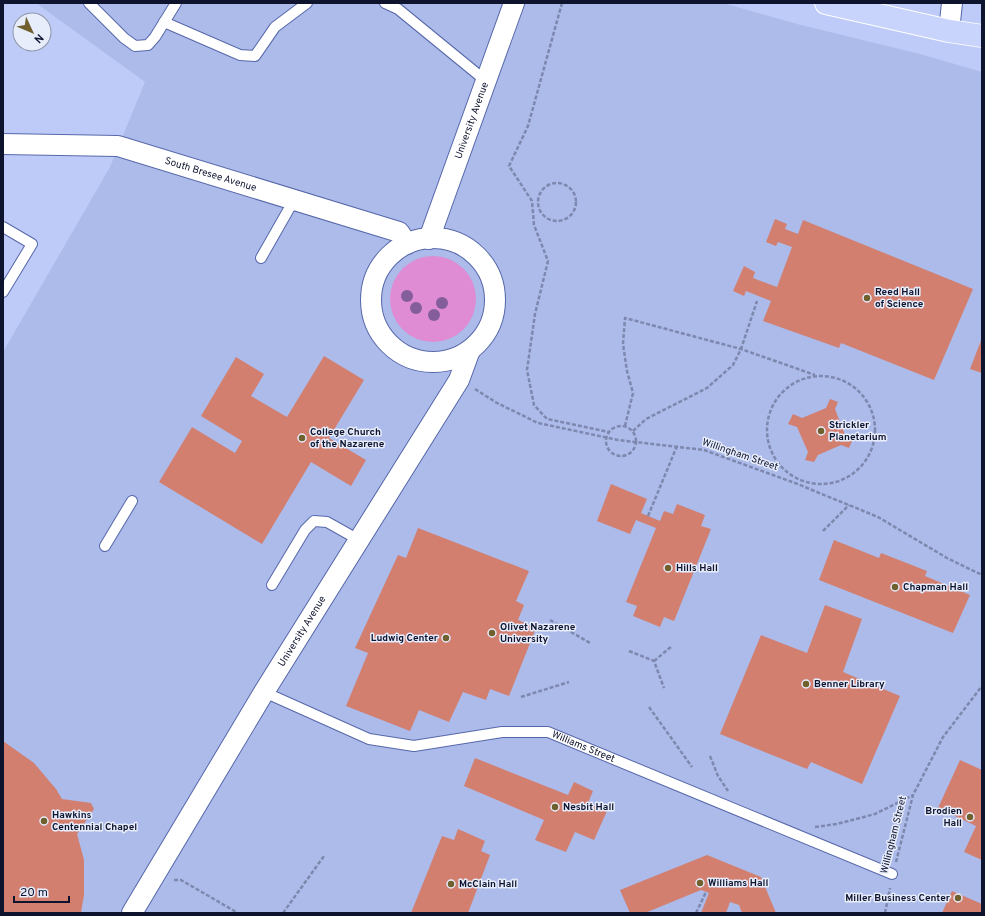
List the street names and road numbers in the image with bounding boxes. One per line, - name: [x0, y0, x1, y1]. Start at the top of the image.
- street label: University Avenue: [452, 80, 492, 161]
- street label: South Bresee Avenue: [163, 154, 258, 195]
- street label: Willingham Street: [700, 436, 780, 474]
- street label: University Avenue: [275, 593, 329, 669]
- street label: Williams Street: [550, 728, 617, 766]
- street label: Willingham Street: [878, 795, 910, 875]

